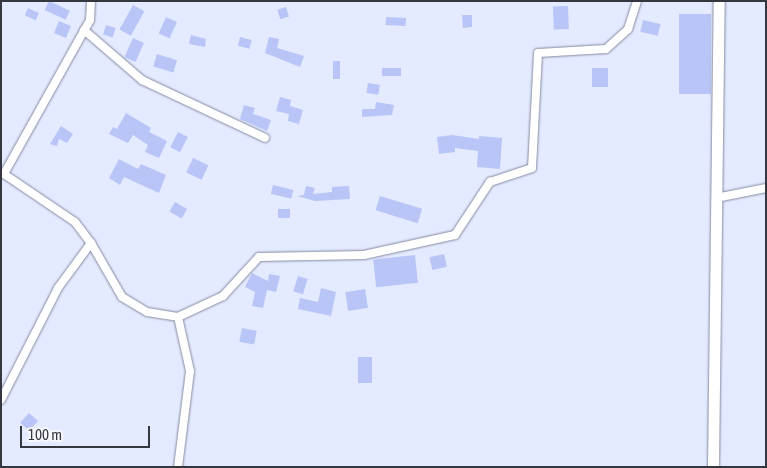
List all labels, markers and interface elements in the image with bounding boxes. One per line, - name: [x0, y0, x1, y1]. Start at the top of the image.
- scale bar: [22, 416, 152, 448]
- text: 100 m: [28, 426, 62, 443]

